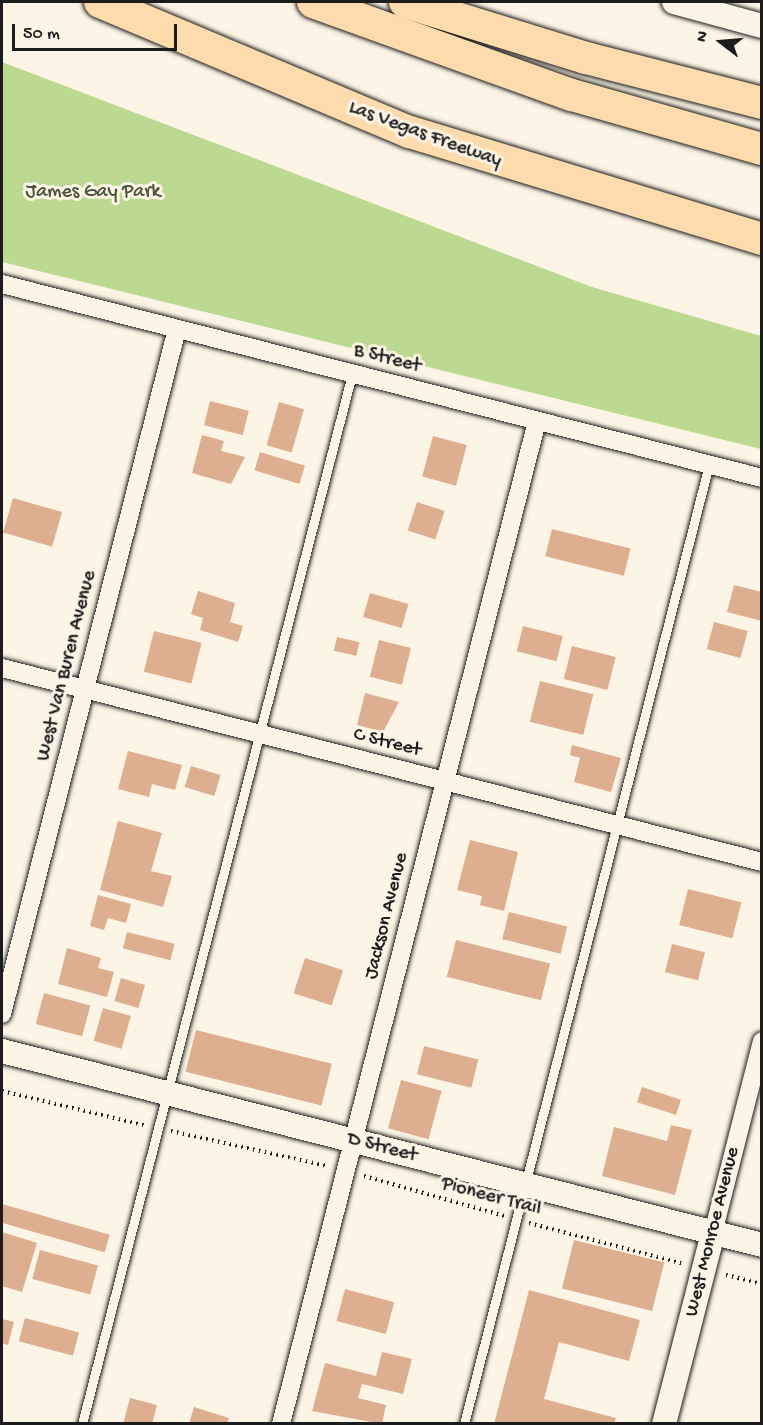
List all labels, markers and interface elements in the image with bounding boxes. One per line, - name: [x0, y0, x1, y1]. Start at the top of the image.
- scale bar: [15, 12, 180, 50]
- north arrow: [691, 12, 751, 72]
- text: 50 m: [23, 24, 60, 45]
- text: N: [693, 29, 714, 45]
- street label: Las Vegas Freeway: [345, 96, 505, 174]
- park label: James Gay Park: [26, 180, 160, 204]
- street label: B Street: [351, 339, 423, 379]
- street label: West Van Buren Avenue: [32, 568, 102, 764]
- street label: C Street: [351, 723, 423, 763]
- street label: Jackson Avenue: [360, 850, 414, 982]
- street label: D Street: [345, 1128, 419, 1168]
- street label: West Monroe Avenue: [680, 1145, 746, 1319]
- street label: Pioneer Trail: [438, 1172, 544, 1222]

